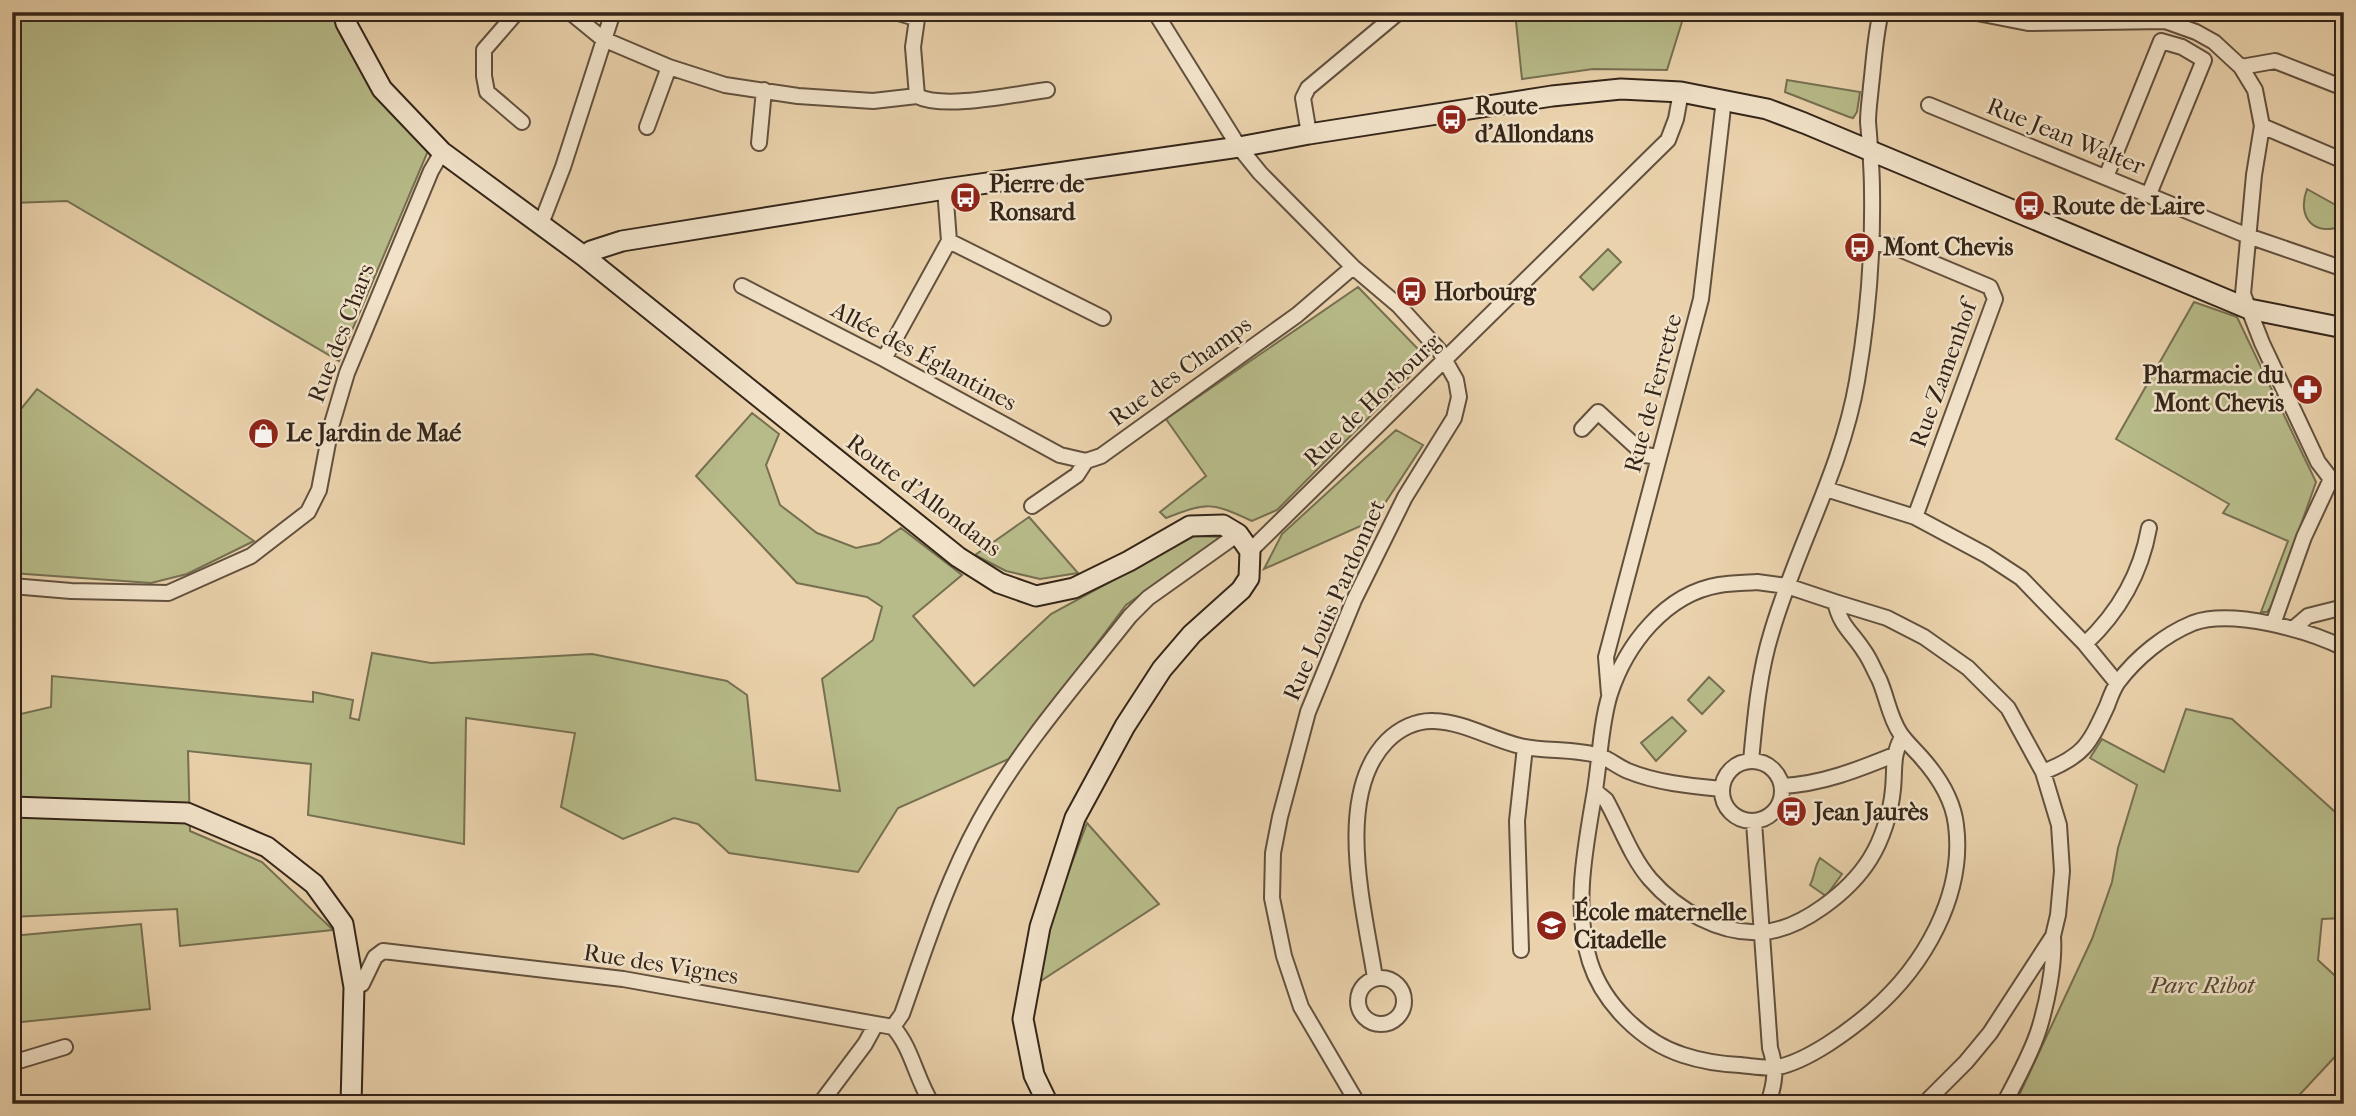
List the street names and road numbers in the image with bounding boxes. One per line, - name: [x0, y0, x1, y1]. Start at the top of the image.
- street label: Rue Jean Walter: [1983, 92, 2150, 181]
- street label: Rue des Chars: [302, 260, 380, 406]
- street label: Rue Zamenhof: [1904, 292, 1984, 451]
- street label: Allée des Églantines: [826, 294, 1022, 417]
- street label: Rue des Champs: [1103, 310, 1257, 432]
- street label: Rue de Ferrette: [1618, 310, 1688, 476]
- street label: Rue de Horbourg: [1298, 327, 1447, 472]
- street label: Route d'Allondans: [841, 428, 1007, 562]
- street label: Rue Louis Pardonnet: [1277, 495, 1391, 705]
- street label: Rue des Vignes: [582, 938, 741, 990]

